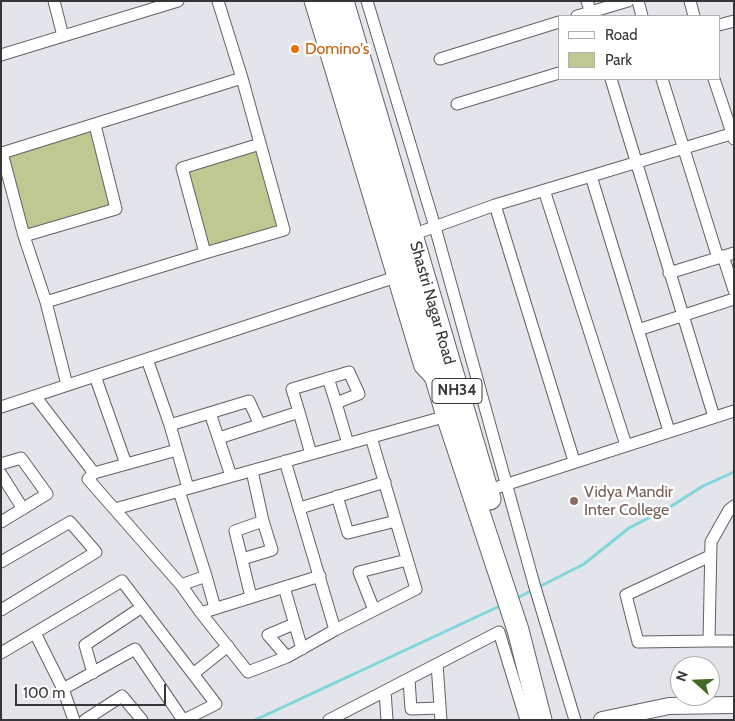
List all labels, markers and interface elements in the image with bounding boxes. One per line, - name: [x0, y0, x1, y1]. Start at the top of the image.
- legend: [558, 15, 720, 80]
- text: Road: [605, 26, 638, 44]
- place label: Domino's: [305, 39, 369, 59]
- marker: Domino's: [289, 43, 301, 55]
- text: Park: [605, 51, 632, 69]
- street label: Shastri Nagar Road: [405, 239, 459, 367]
- road number: NH34: [432, 378, 482, 404]
- place label: Vidya Mandir Inter College: [584, 482, 673, 520]
- marker: Vidya Mandir Inter College: [568, 495, 580, 507]
- north arrow: [670, 656, 720, 706]
- text: N: [672, 668, 692, 684]
- scale bar: [18, 674, 169, 706]
- text: 100 m: [23, 684, 65, 702]

